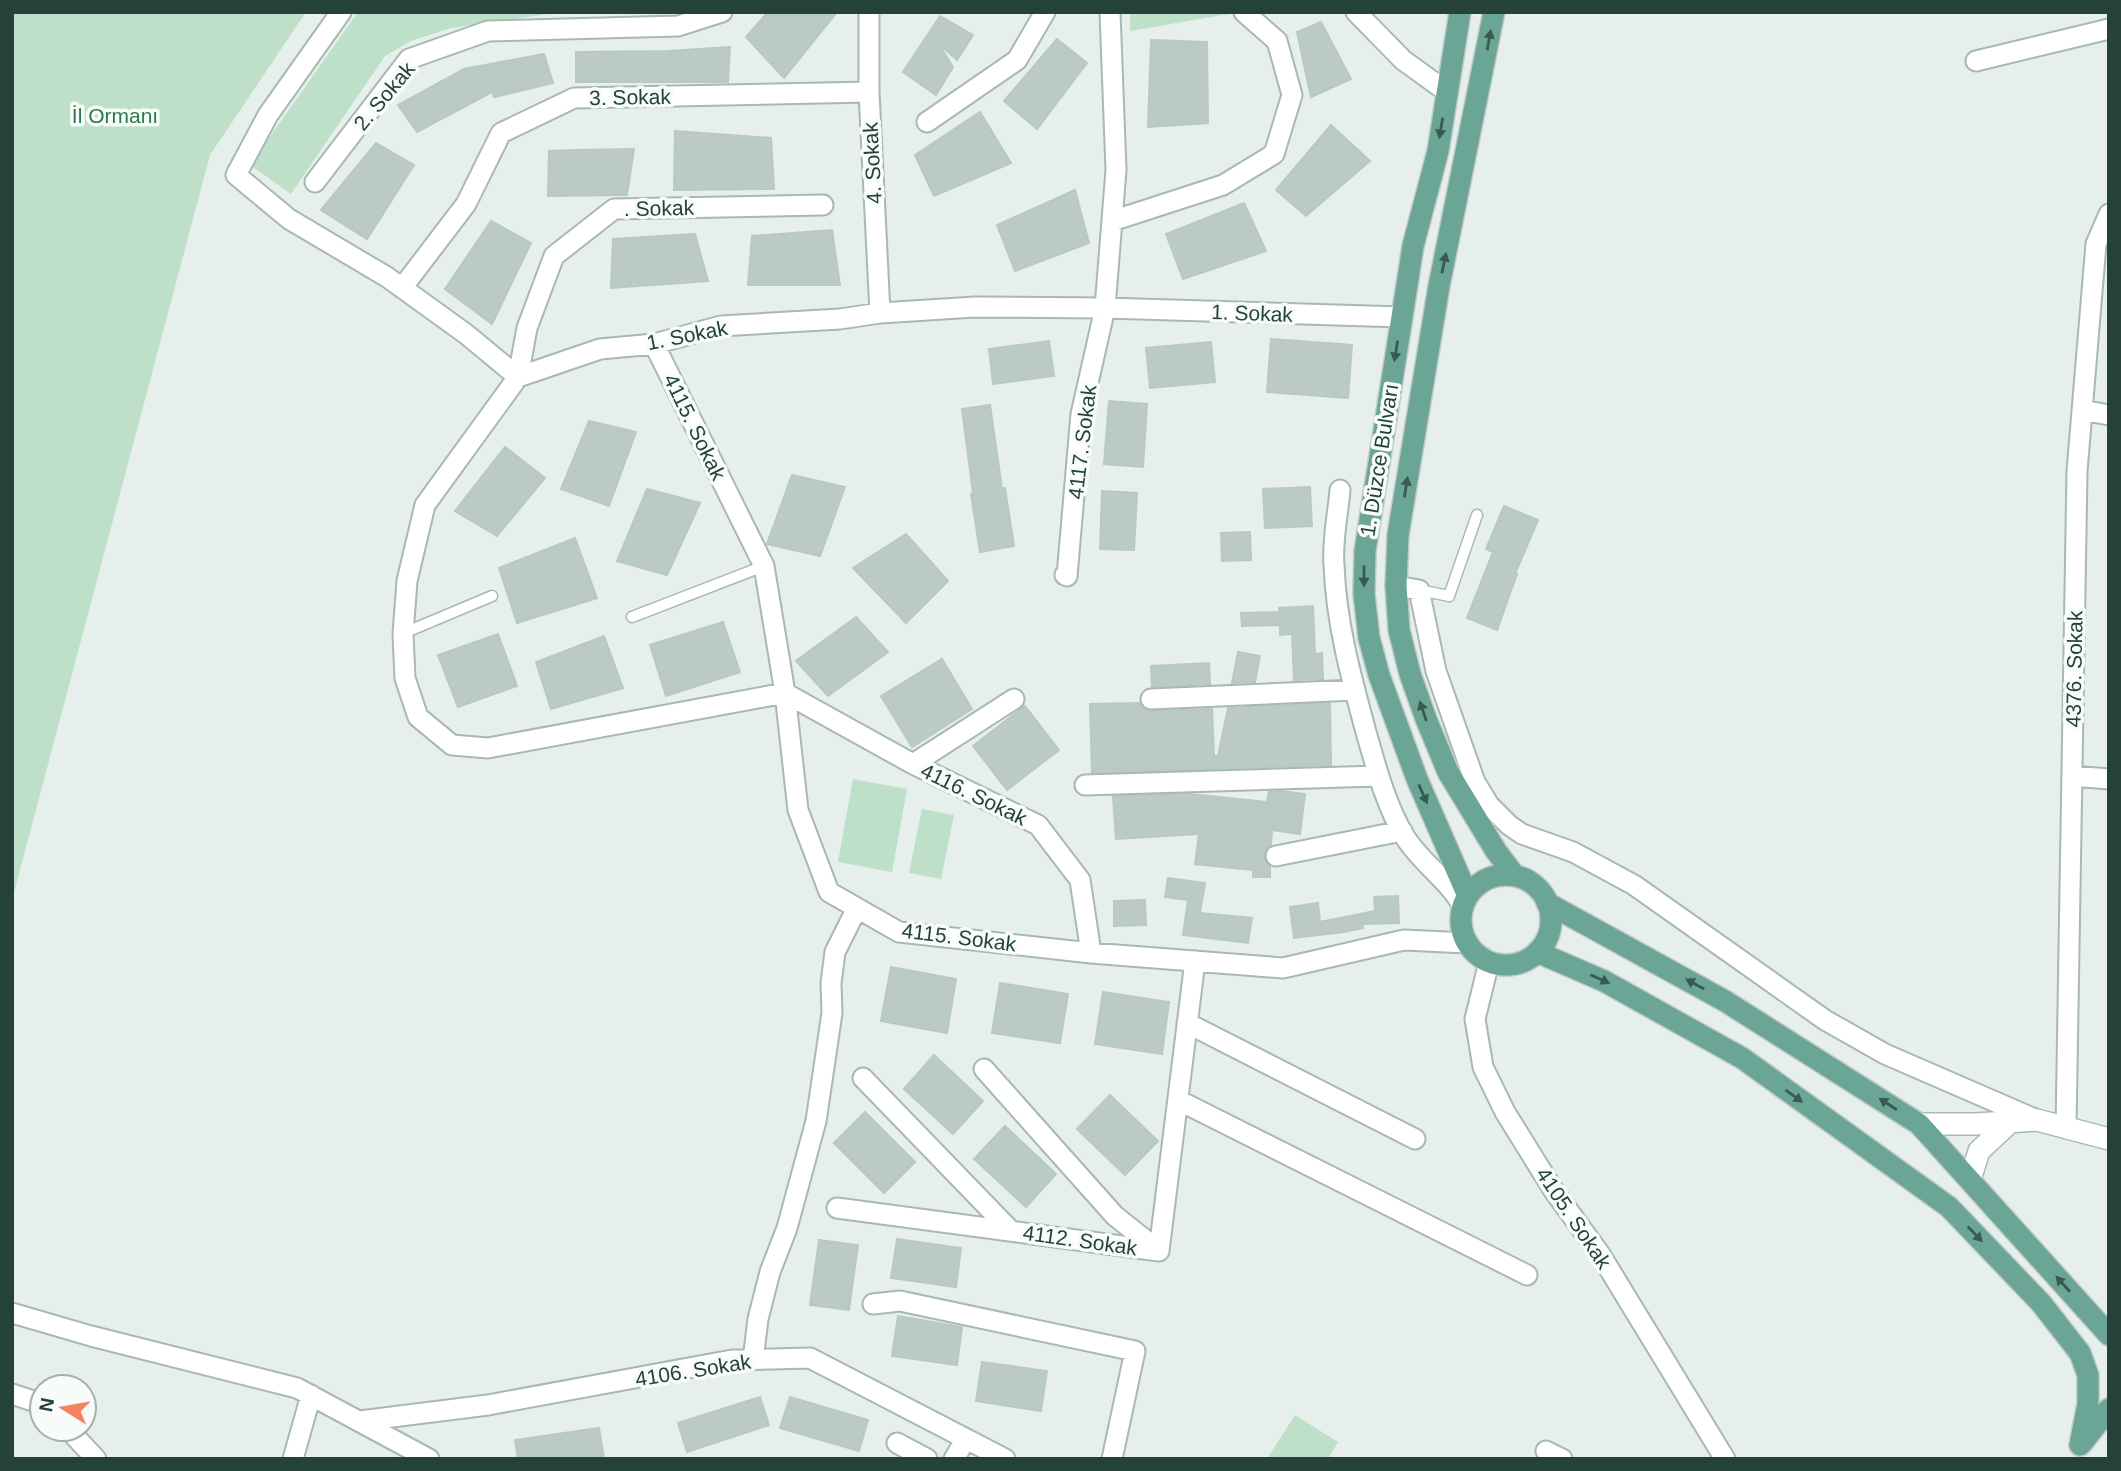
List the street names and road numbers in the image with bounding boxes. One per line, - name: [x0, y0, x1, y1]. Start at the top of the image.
- street label: 2. Sokak: [349, 57, 419, 135]
- street label: 3. Sokak: [589, 85, 672, 109]
- street label: 4. Sokak: [858, 121, 886, 204]
- street label: . Sokak: [624, 196, 695, 220]
- street label: 1. Sokak: [1211, 300, 1294, 326]
- street label: 1. Sokak: [645, 316, 730, 354]
- street label: 4115. Sokak: [659, 370, 731, 484]
- street label: 1. Düzce Bulvarı: [1356, 382, 1402, 538]
- street label: 4117. Sokak: [1064, 383, 1100, 501]
- street label: 4376. Sokak: [2061, 610, 2087, 728]
- street label: 4116. Sokak: [917, 758, 1031, 830]
- street label: 4115. Sokak: [900, 919, 1018, 955]
- street label: 4105. Sokak: [1532, 1163, 1616, 1273]
- street label: 4112. Sokak: [1021, 1221, 1139, 1259]
- street label: 4106. Sokak: [634, 1349, 753, 1390]

